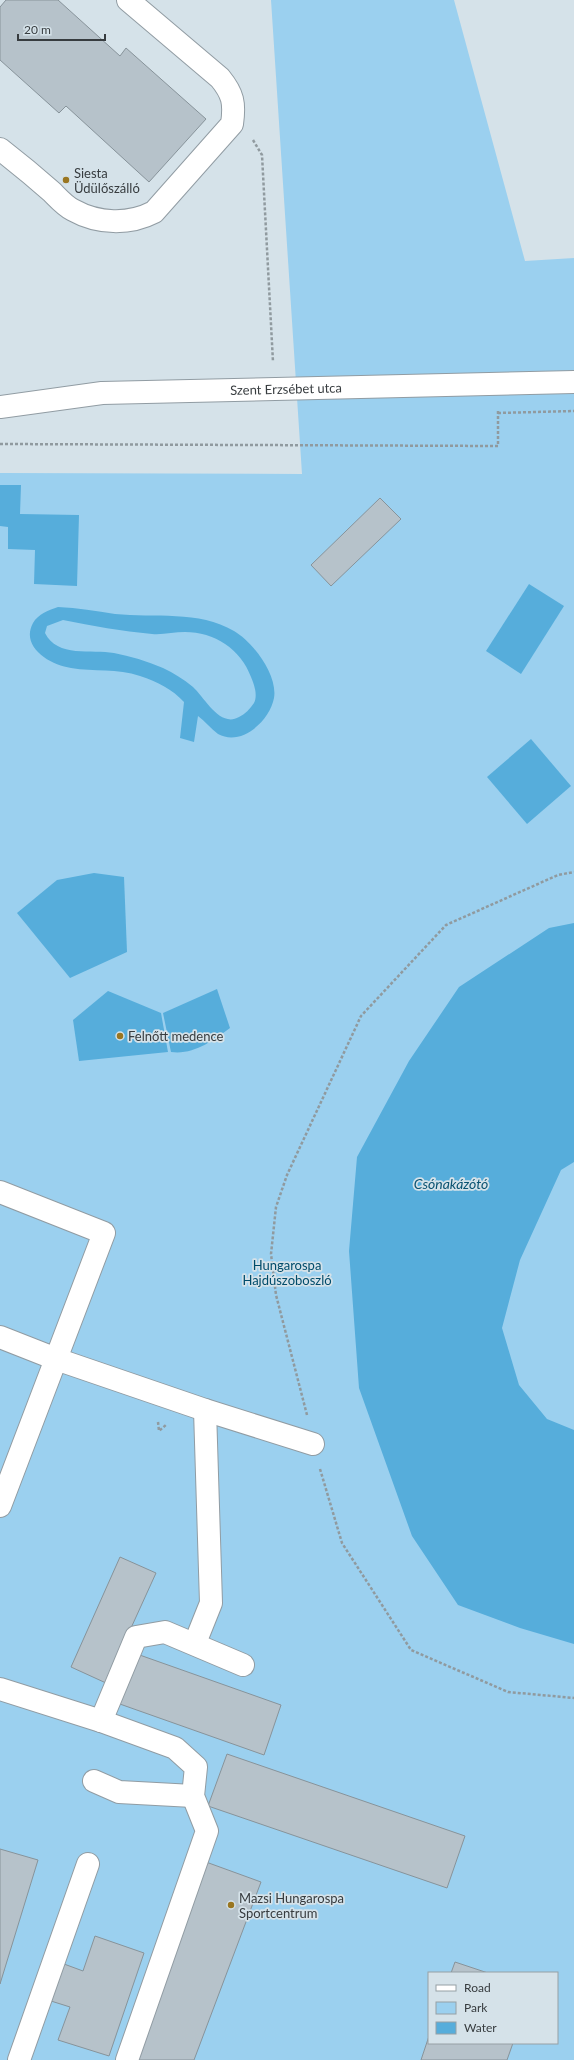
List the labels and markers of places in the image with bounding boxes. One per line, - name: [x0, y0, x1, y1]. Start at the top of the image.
- place label: Siesta Üdülőszálló: [74, 165, 140, 196]
- marker: Siesta Üdülőszálló: [61, 175, 71, 185]
- place label: Felnőtt medence: [128, 1028, 223, 1044]
- marker: Felnőtt medence: [115, 1031, 125, 1041]
- place label: Mazsi Hungarospa Sportcentrum: [239, 1890, 344, 1921]
- marker: Mazsi Hungarospa Sportcentrum: [226, 1900, 236, 1910]

